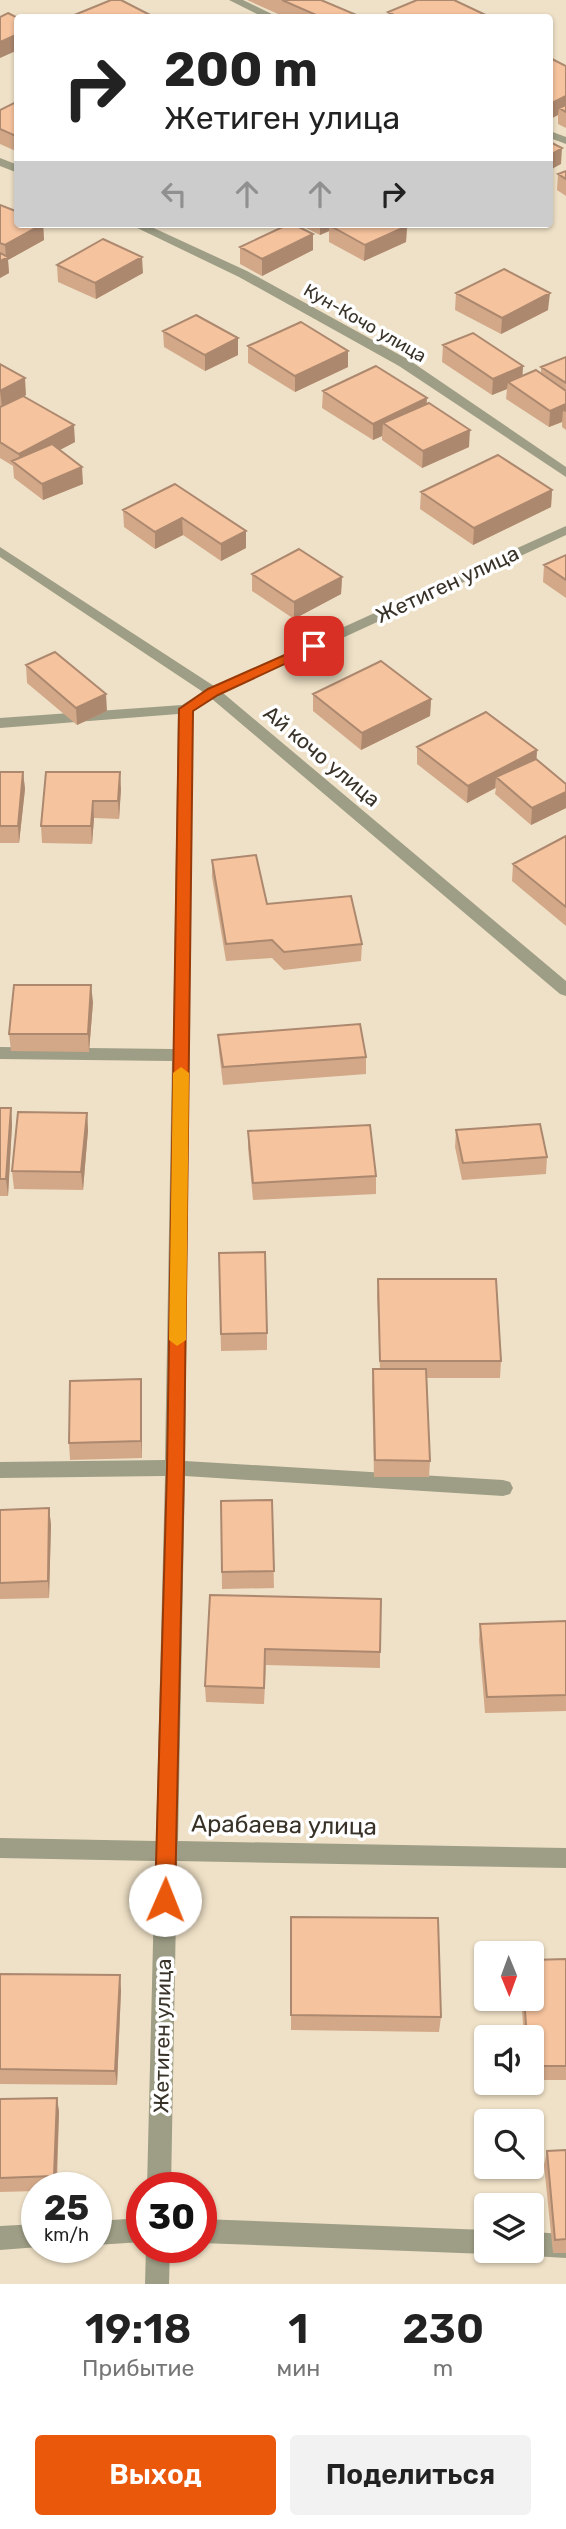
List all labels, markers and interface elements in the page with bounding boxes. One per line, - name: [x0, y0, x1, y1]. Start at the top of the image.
- text: 200 m: [164, 40, 318, 98]
- icon: right: [49, 42, 140, 133]
- text: Жетиген улица: [164, 99, 400, 137]
- icon: left: [155, 175, 193, 213]
- icon: ahead: [228, 175, 266, 213]
- icon: ahead: [301, 175, 339, 213]
- icon: right: [374, 175, 412, 213]
- street label: Кун-Кочо улица: [300, 279, 430, 367]
- street label: Жетиген улица: [371, 540, 523, 628]
- pin: [284, 616, 344, 676]
- icon: arrive: [295, 627, 333, 665]
- street label: Ай кочо улица: [259, 700, 385, 812]
- street label: Арабаева улица: [191, 1809, 377, 1841]
- position arrow: [128, 1863, 202, 1937]
- north arrow: [474, 1941, 544, 2011]
- map controls: [474, 1941, 544, 2263]
- street label: Жетиген улица: [148, 1958, 176, 2114]
- button: sound: [474, 2025, 544, 2095]
- button: search: [474, 2109, 544, 2179]
- speed limit sign: 30: [126, 2172, 217, 2263]
- text: 25: [44, 2187, 89, 2229]
- button: layers: [474, 2193, 544, 2263]
- text: km/h: [44, 2224, 89, 2246]
- text: 19:18: [85, 2304, 192, 2354]
- text: 1: [288, 2304, 308, 2354]
- text: 230: [402, 2304, 484, 2354]
- text: Прибытие: [82, 2354, 194, 2382]
- text: мин: [276, 2354, 320, 2382]
- text: m: [433, 2354, 453, 2382]
- button: Выход: [35, 2435, 276, 2515]
- button: Поделиться: [290, 2435, 531, 2515]

